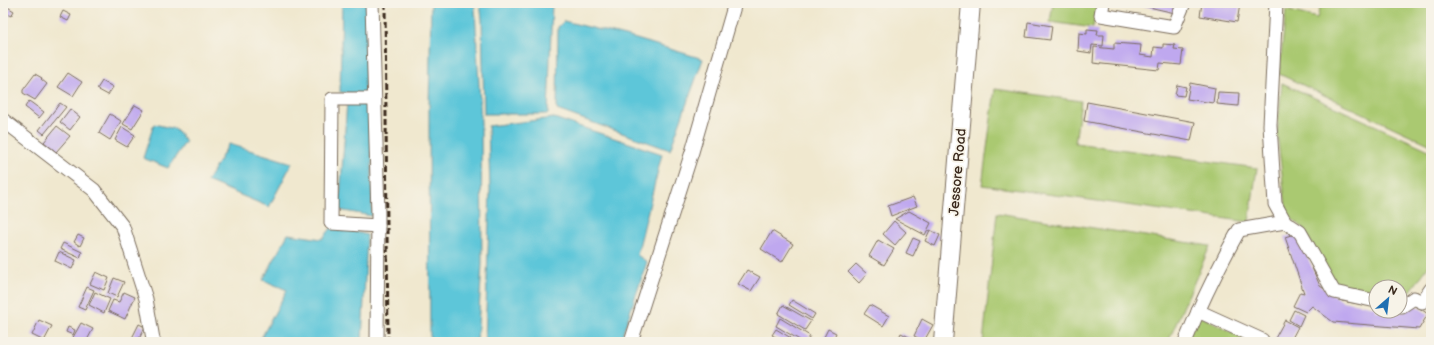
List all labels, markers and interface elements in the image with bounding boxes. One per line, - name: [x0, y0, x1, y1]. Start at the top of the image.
- street label: Jessore Road: [945, 128, 970, 217]
- north arrow: [1368, 279, 1408, 319]
- text: N: [1386, 283, 1399, 298]

